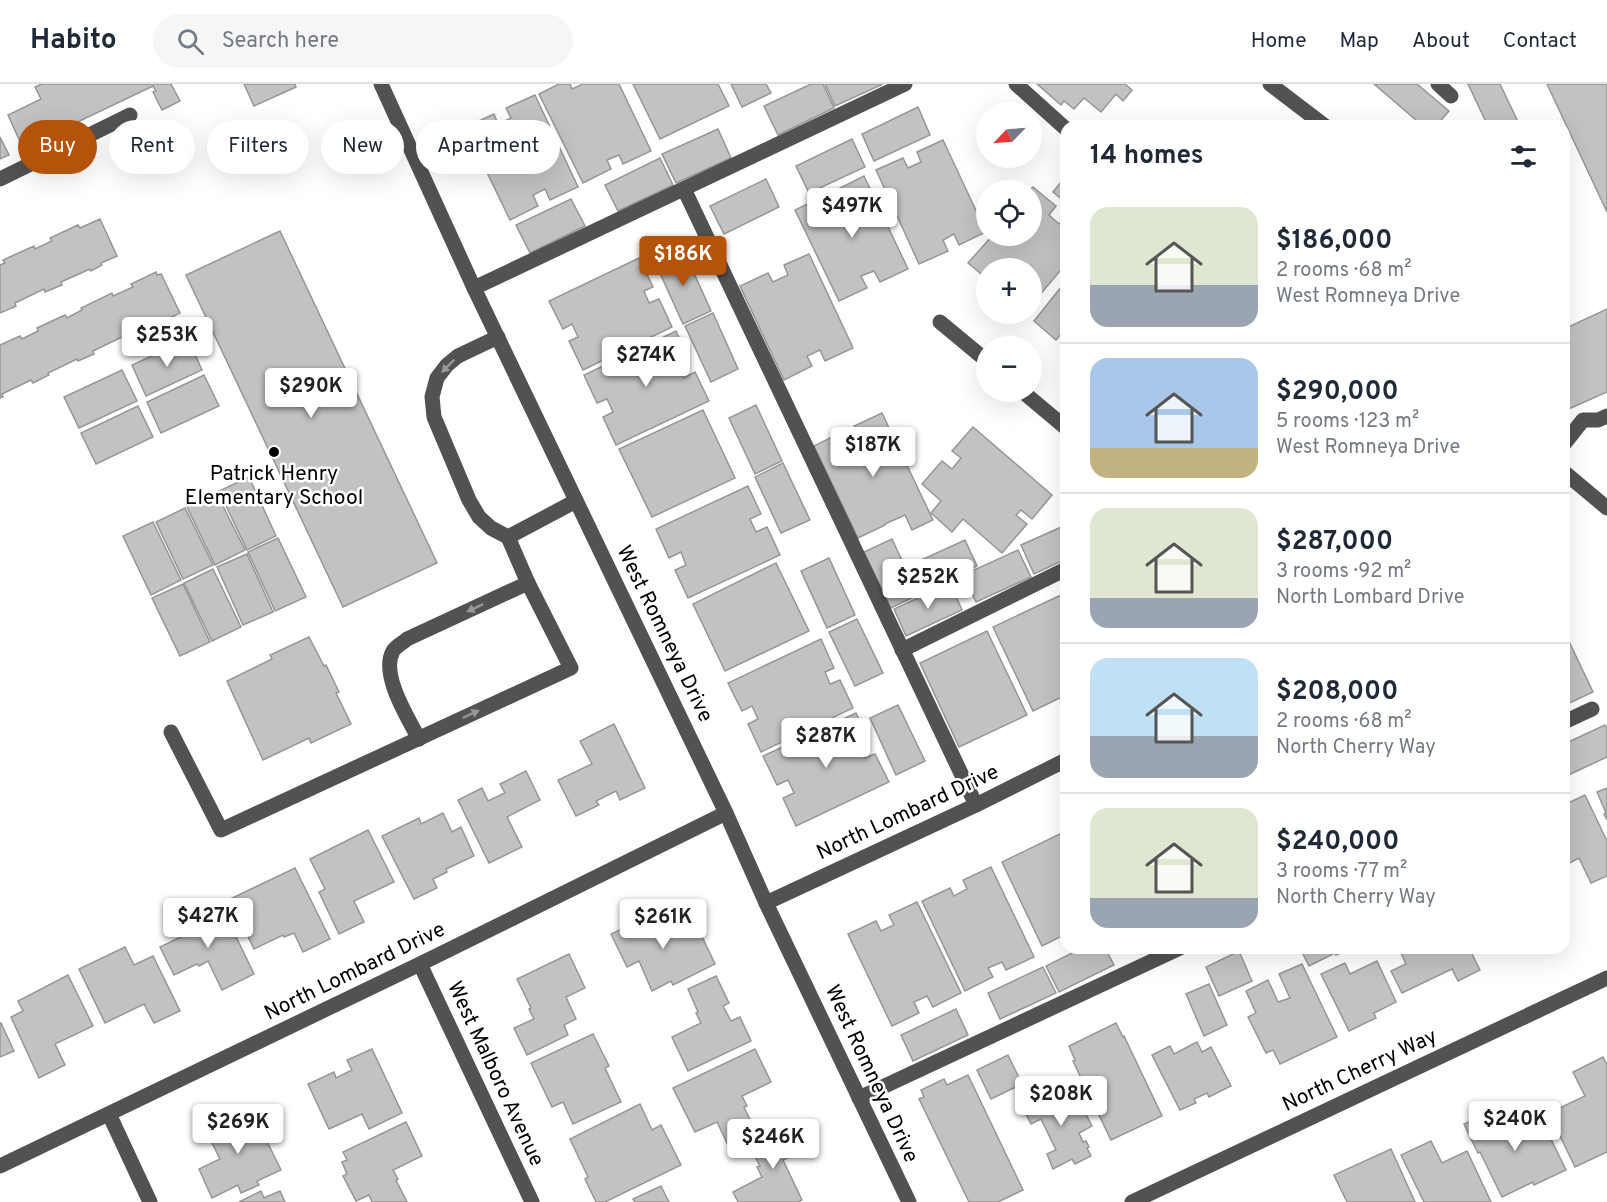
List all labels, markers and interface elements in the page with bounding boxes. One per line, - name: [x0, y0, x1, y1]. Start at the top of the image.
- search box: [153, 14, 573, 68]
- text: Habito: [30, 23, 117, 59]
- icon: search: [174, 25, 207, 58]
- text: Search here: [222, 28, 339, 55]
- text: Home: [1251, 28, 1307, 55]
- text: Map: [1340, 28, 1379, 55]
- text: About: [1412, 28, 1470, 55]
- text: Contact: [1503, 28, 1577, 55]
- north arrow: [976, 102, 1042, 168]
- map controls: [976, 102, 1042, 402]
- chip: Buy: [18, 120, 97, 174]
- chip: Rent: [109, 120, 195, 174]
- chip: Filters: [207, 120, 309, 174]
- chip: New: [321, 120, 404, 174]
- chip: Apartment: [416, 120, 560, 174]
- text: 14 homes: [1090, 140, 1204, 173]
- icon: filters: [1507, 140, 1540, 173]
- button: locate: [976, 180, 1042, 246]
- pin: $497K: [810, 188, 894, 239]
- text: $497K: [821, 194, 883, 220]
- text: $186,000: [1276, 225, 1392, 258]
- icon: home: [1138, 231, 1210, 303]
- pin: $186K: [641, 236, 725, 287]
- text: $186K: [653, 242, 713, 268]
- button: +: [976, 258, 1042, 324]
- text: 2 rooms · 68 m²: [1276, 258, 1412, 284]
- text: West Romneya Drive: [1276, 284, 1460, 310]
- pin: $253K: [125, 317, 209, 368]
- text: $253K: [136, 323, 198, 349]
- button: −: [976, 336, 1042, 402]
- pin: $274K: [604, 337, 688, 388]
- text: $274K: [616, 343, 676, 369]
- one-way arrow: [441, 359, 455, 373]
- pin: $290K: [269, 368, 353, 419]
- text: $290K: [279, 374, 343, 400]
- text: $290,000: [1276, 376, 1399, 409]
- icon: home: [1138, 382, 1210, 454]
- text: 5 rooms · 123 m²: [1276, 409, 1419, 435]
- pin: $187K: [831, 427, 915, 478]
- text: $187K: [844, 433, 902, 459]
- text: West Romneya Drive: [1276, 435, 1460, 461]
- marker: Patrick Henry Elementary School: [267, 445, 281, 459]
- place label: Patrick Henry Elementary School: [185, 461, 363, 512]
- text: $287,000: [1276, 526, 1393, 559]
- icon: home: [1138, 532, 1210, 604]
- street label: West Romneya Drive: [609, 541, 719, 727]
- pin: $252K: [886, 559, 970, 610]
- text: 3 rooms · 92 m²: [1276, 559, 1411, 585]
- text: $252K: [897, 565, 959, 591]
- text: North Lombard Drive: [1276, 585, 1465, 611]
- one-way arrow: [467, 603, 484, 612]
- text: $208,000: [1276, 676, 1398, 709]
- icon: home: [1138, 682, 1210, 754]
- text: 2 rooms · 68 m²: [1276, 709, 1412, 735]
- one-way arrow: [463, 710, 480, 719]
- pin: $287K: [784, 718, 868, 769]
- text: $287K: [795, 724, 857, 750]
- text: North Cherry Way: [1276, 735, 1436, 761]
- street label: North Lombard Drive: [813, 759, 1003, 867]
- text: $240,000: [1276, 826, 1399, 859]
- icon: home: [1138, 832, 1210, 904]
- text: 3 rooms · 77 m²: [1276, 859, 1407, 885]
- text: North Cherry Way: [1276, 885, 1436, 911]
- pin: $427K: [166, 898, 250, 949]
- pin: $261K: [621, 899, 705, 950]
- text: $427K: [177, 904, 239, 930]
- text: $261K: [634, 905, 692, 931]
- street label: North Lombard Drive: [260, 916, 450, 1028]
- street label: West Malboro Avenue: [440, 977, 550, 1171]
- street label: West Romneya Drive: [818, 981, 924, 1167]
- street label: North Cherry Way: [1278, 1023, 1442, 1119]
- pin: $208K: [1019, 1076, 1103, 1127]
- text: $208K: [1029, 1082, 1093, 1108]
- pin: $240K: [1473, 1101, 1557, 1152]
- pin: $269K: [196, 1104, 280, 1155]
- text: $240K: [1483, 1107, 1547, 1133]
- text: $269K: [206, 1110, 270, 1136]
- pin: $246K: [731, 1119, 815, 1170]
- text: $246K: [741, 1125, 805, 1151]

